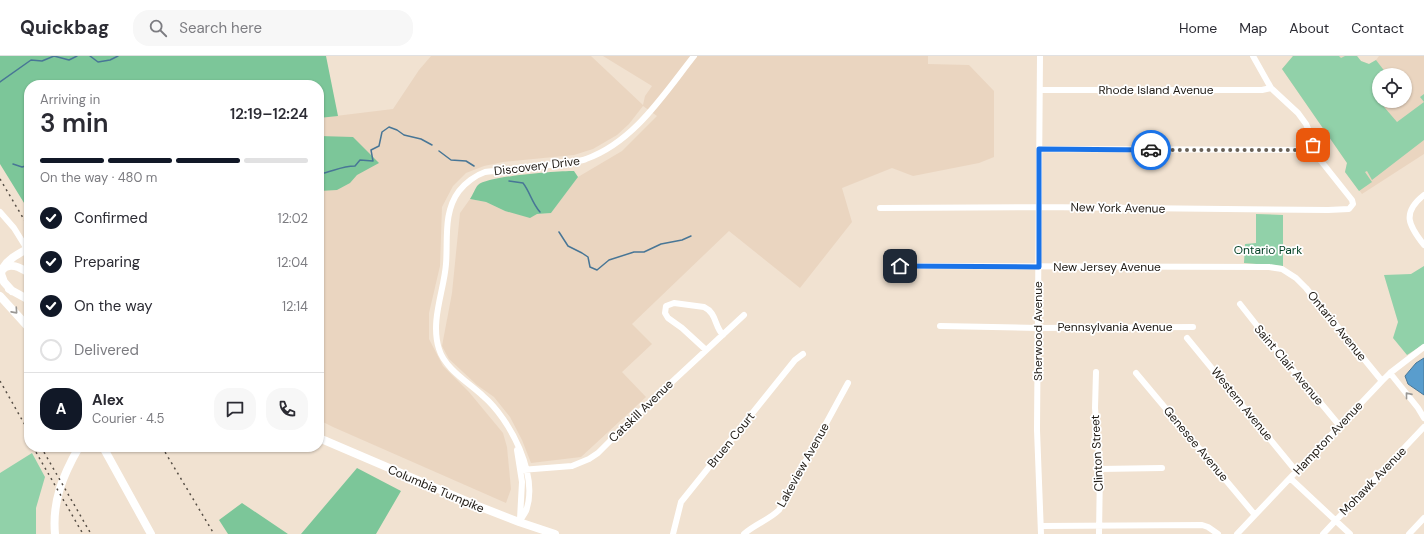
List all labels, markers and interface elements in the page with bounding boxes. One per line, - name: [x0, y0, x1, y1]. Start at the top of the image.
- search box: [133, 10, 413, 46]
- text: Quickbag: [20, 15, 109, 40]
- icon: search: [147, 17, 169, 39]
- text: Search here: [179, 18, 262, 38]
- text: Home: [1179, 19, 1217, 37]
- text: Map: [1239, 19, 1267, 37]
- text: About: [1289, 19, 1329, 37]
- text: Contact: [1351, 19, 1404, 37]
- map controls: [1372, 68, 1412, 108]
- button: locate: [1372, 68, 1412, 108]
- street label: Rhode Island Avenue: [1098, 82, 1214, 98]
- text: Arriving in: [40, 91, 100, 108]
- text: 12:19–12:24: [230, 104, 308, 124]
- text: 3 min: [40, 106, 109, 140]
- pin: [1296, 128, 1330, 162]
- courier: [1131, 130, 1171, 170]
- icon: bag: [1302, 134, 1324, 156]
- icon: car: [1140, 139, 1162, 161]
- street label: Discovery Drive: [493, 153, 581, 179]
- text: On the way · 480 m: [40, 169, 157, 186]
- street label: New York Avenue: [1071, 199, 1166, 217]
- icon: check: [40, 207, 62, 229]
- text: Confirmed: [74, 208, 148, 228]
- text: 12:02: [278, 210, 308, 227]
- park label: Ontario Park: [1234, 242, 1302, 258]
- pin: [883, 249, 917, 283]
- icon: check: [40, 251, 62, 273]
- text: Preparing: [74, 252, 140, 272]
- text: 12:04: [277, 254, 308, 271]
- icon: home: [889, 255, 911, 277]
- street label: New Jersey Avenue: [1053, 259, 1161, 275]
- street label: Sherwood Avenue: [1030, 281, 1046, 381]
- street label: Ontario Avenue: [1304, 288, 1370, 365]
- icon: check: [40, 295, 62, 317]
- text: On the way: [74, 296, 153, 316]
- text: 12:14: [282, 298, 308, 315]
- one-way arrow: [10, 306, 18, 314]
- street label: Pennsylvania Avenue: [1057, 319, 1173, 335]
- street label: Saint Clair Avenue: [1251, 321, 1327, 409]
- text: Delivered: [74, 340, 139, 360]
- street label: Western Avenue: [1207, 364, 1277, 444]
- street label: Catskill Avenue: [605, 376, 677, 446]
- button: chat: [214, 388, 256, 430]
- button: phone: [266, 388, 308, 430]
- text: Alex: [92, 390, 124, 410]
- one-way arrow: [1405, 392, 1412, 399]
- street label: Hampton Avenue: [1290, 398, 1366, 478]
- text: A: [56, 399, 66, 419]
- street label: Genesee Avenue: [1160, 403, 1232, 485]
- street label: Bruen Court: [704, 409, 759, 471]
- text: Courier · 4.5: [92, 410, 165, 427]
- street label: Clinton Street: [1087, 414, 1107, 492]
- street label: Lakeview Avenue: [773, 420, 833, 510]
- street label: Mohawk Avenue: [1336, 443, 1410, 519]
- street label: Columbia Turnpike: [385, 461, 487, 517]

